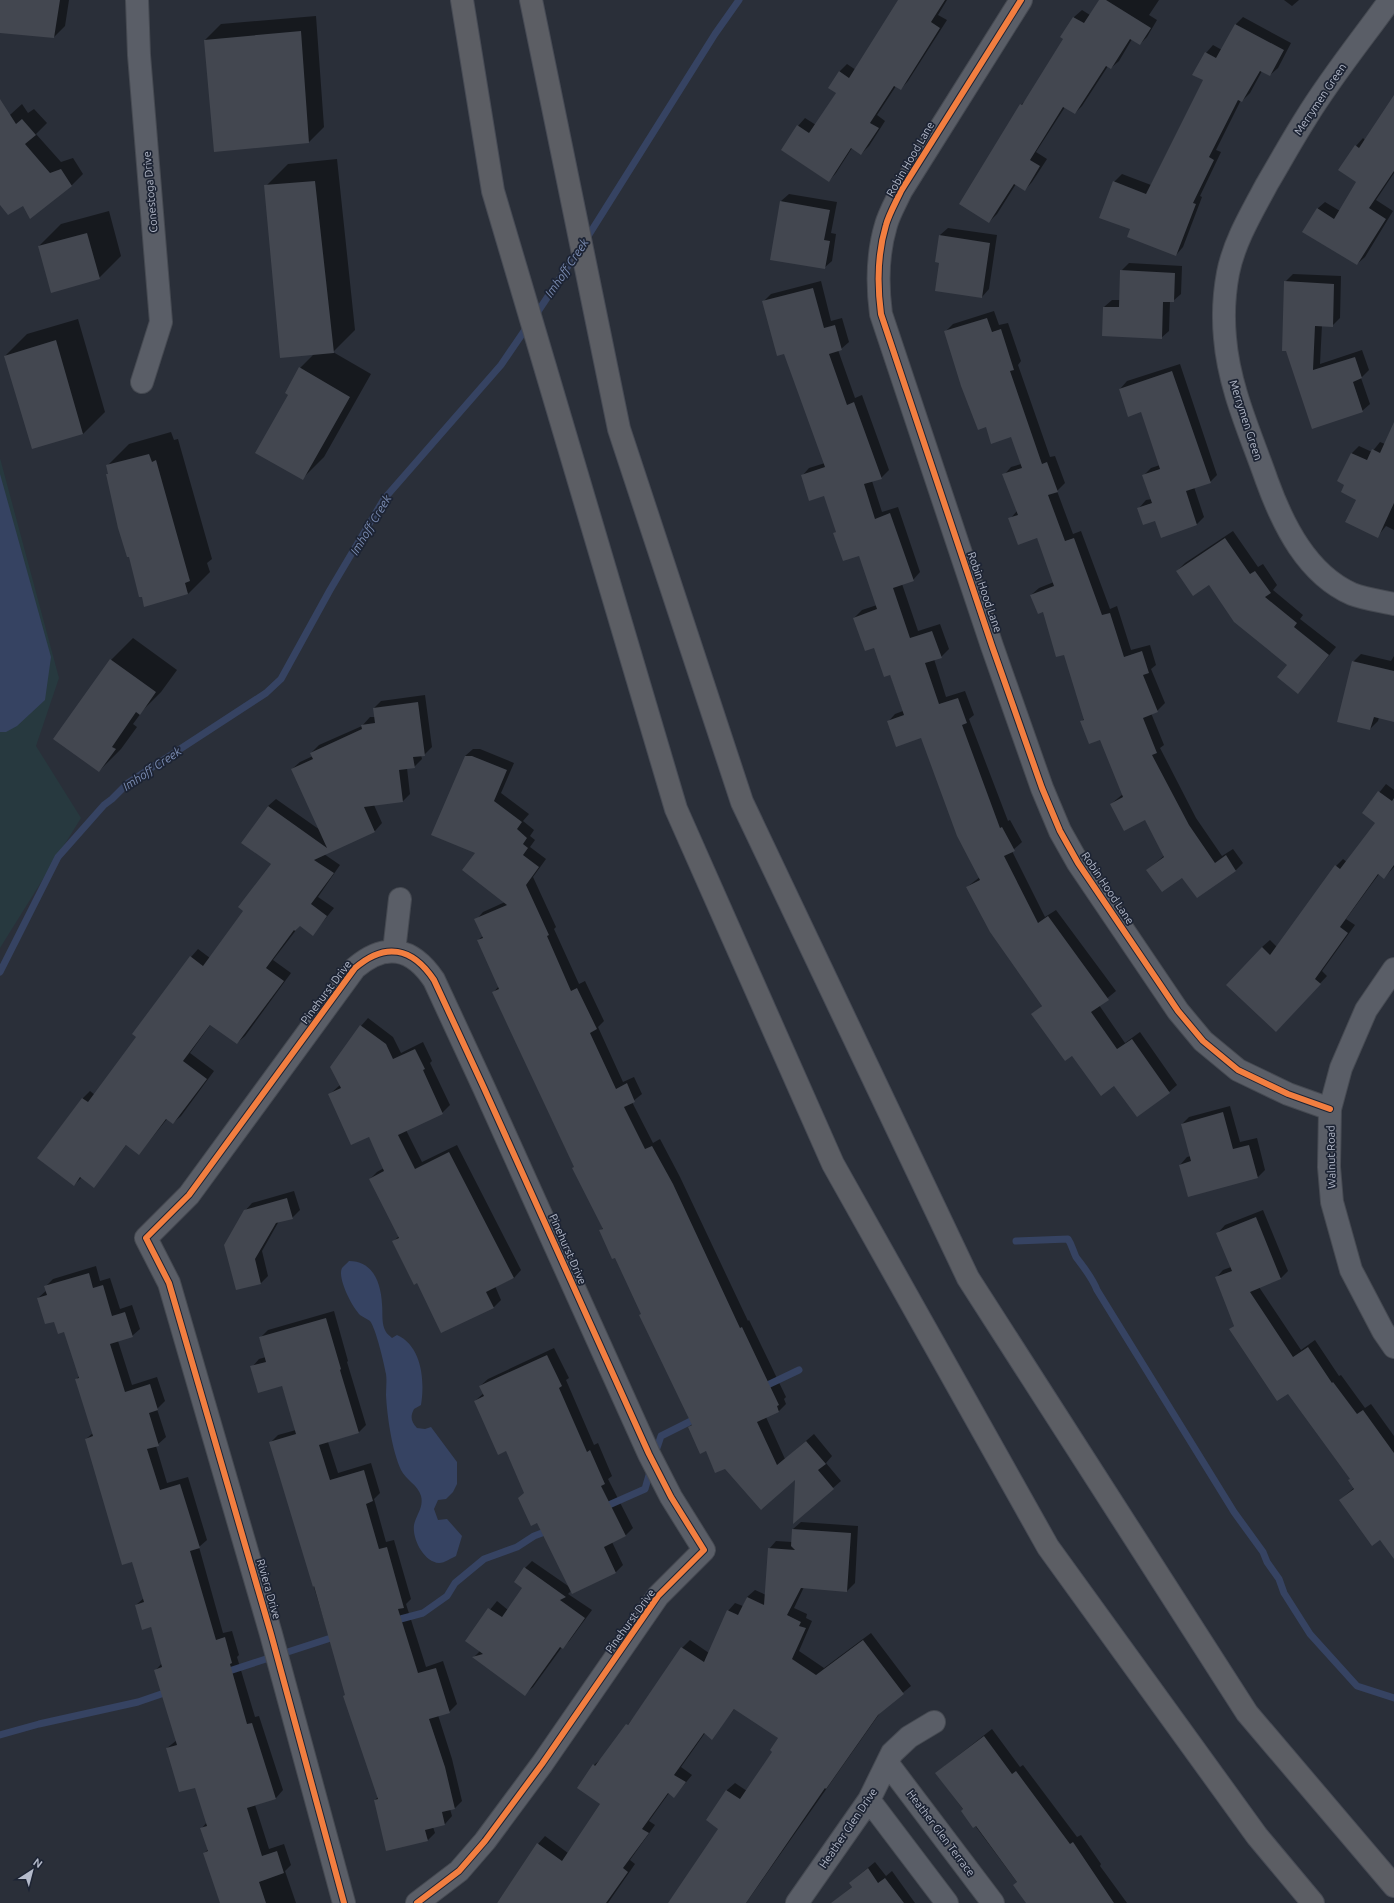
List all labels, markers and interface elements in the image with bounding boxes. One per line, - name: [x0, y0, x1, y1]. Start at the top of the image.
- street label: Merrymen Green: [1292, 61, 1348, 137]
- street label: Robin Hood Lane: [884, 119, 936, 199]
- street label: Conestoga Drive: [140, 151, 160, 233]
- water label: Imhoff Creek: [542, 235, 592, 300]
- street label: Merrymen Green: [1227, 378, 1265, 462]
- water label: Imhoff Creek: [348, 492, 395, 558]
- street label: Robin Hood Lane: [966, 550, 1004, 634]
- water label: Imhoff Creek: [120, 744, 185, 794]
- street label: Robin Hood Lane: [1079, 850, 1137, 926]
- street label: Pinehurst Drive: [298, 958, 354, 1026]
- street label: Walnut Road: [1324, 1125, 1338, 1189]
- street label: Pinehurst Drive: [547, 1212, 589, 1286]
- street label: Riviera Drive: [255, 1558, 283, 1620]
- street label: Pinehurst Drive: [603, 1587, 657, 1655]
- street label: Heather Glen Drive: [817, 1786, 879, 1870]
- street label: Heather Glen Terrace: [905, 1788, 977, 1878]
- north arrow: [12, 1851, 52, 1891]
- text: N: [31, 1856, 45, 1870]

